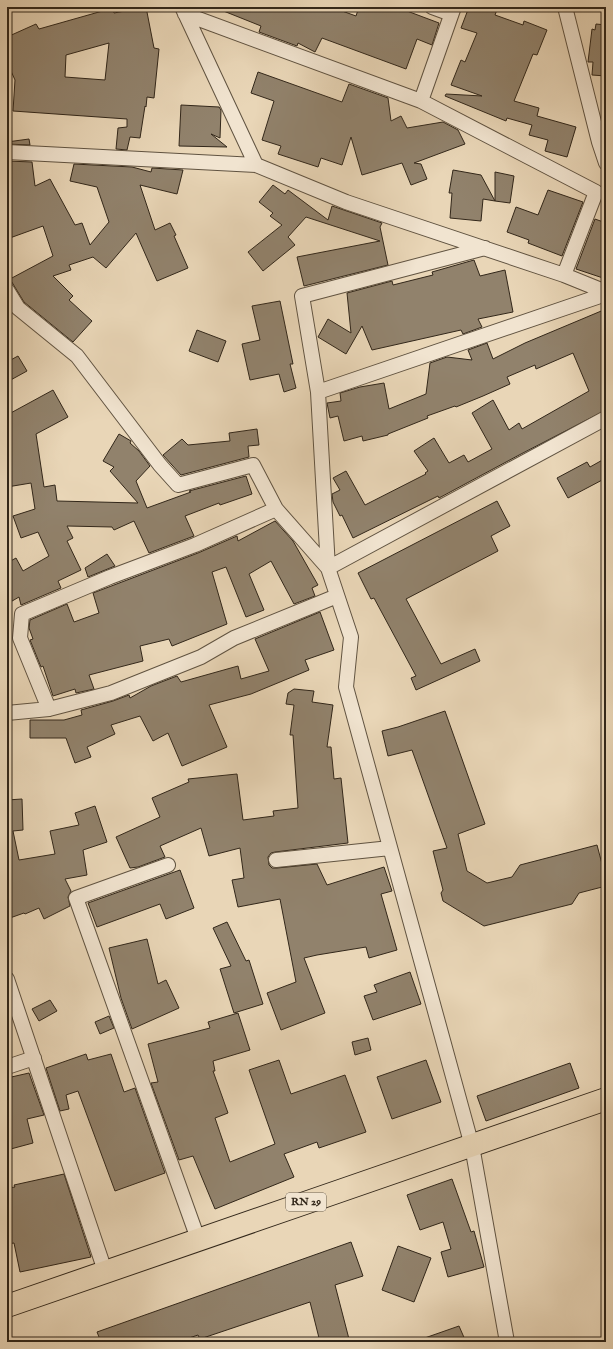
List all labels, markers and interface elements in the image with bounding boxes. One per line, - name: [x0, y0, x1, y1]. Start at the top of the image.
- road number: RN 29: [286, 1193, 326, 1211]

